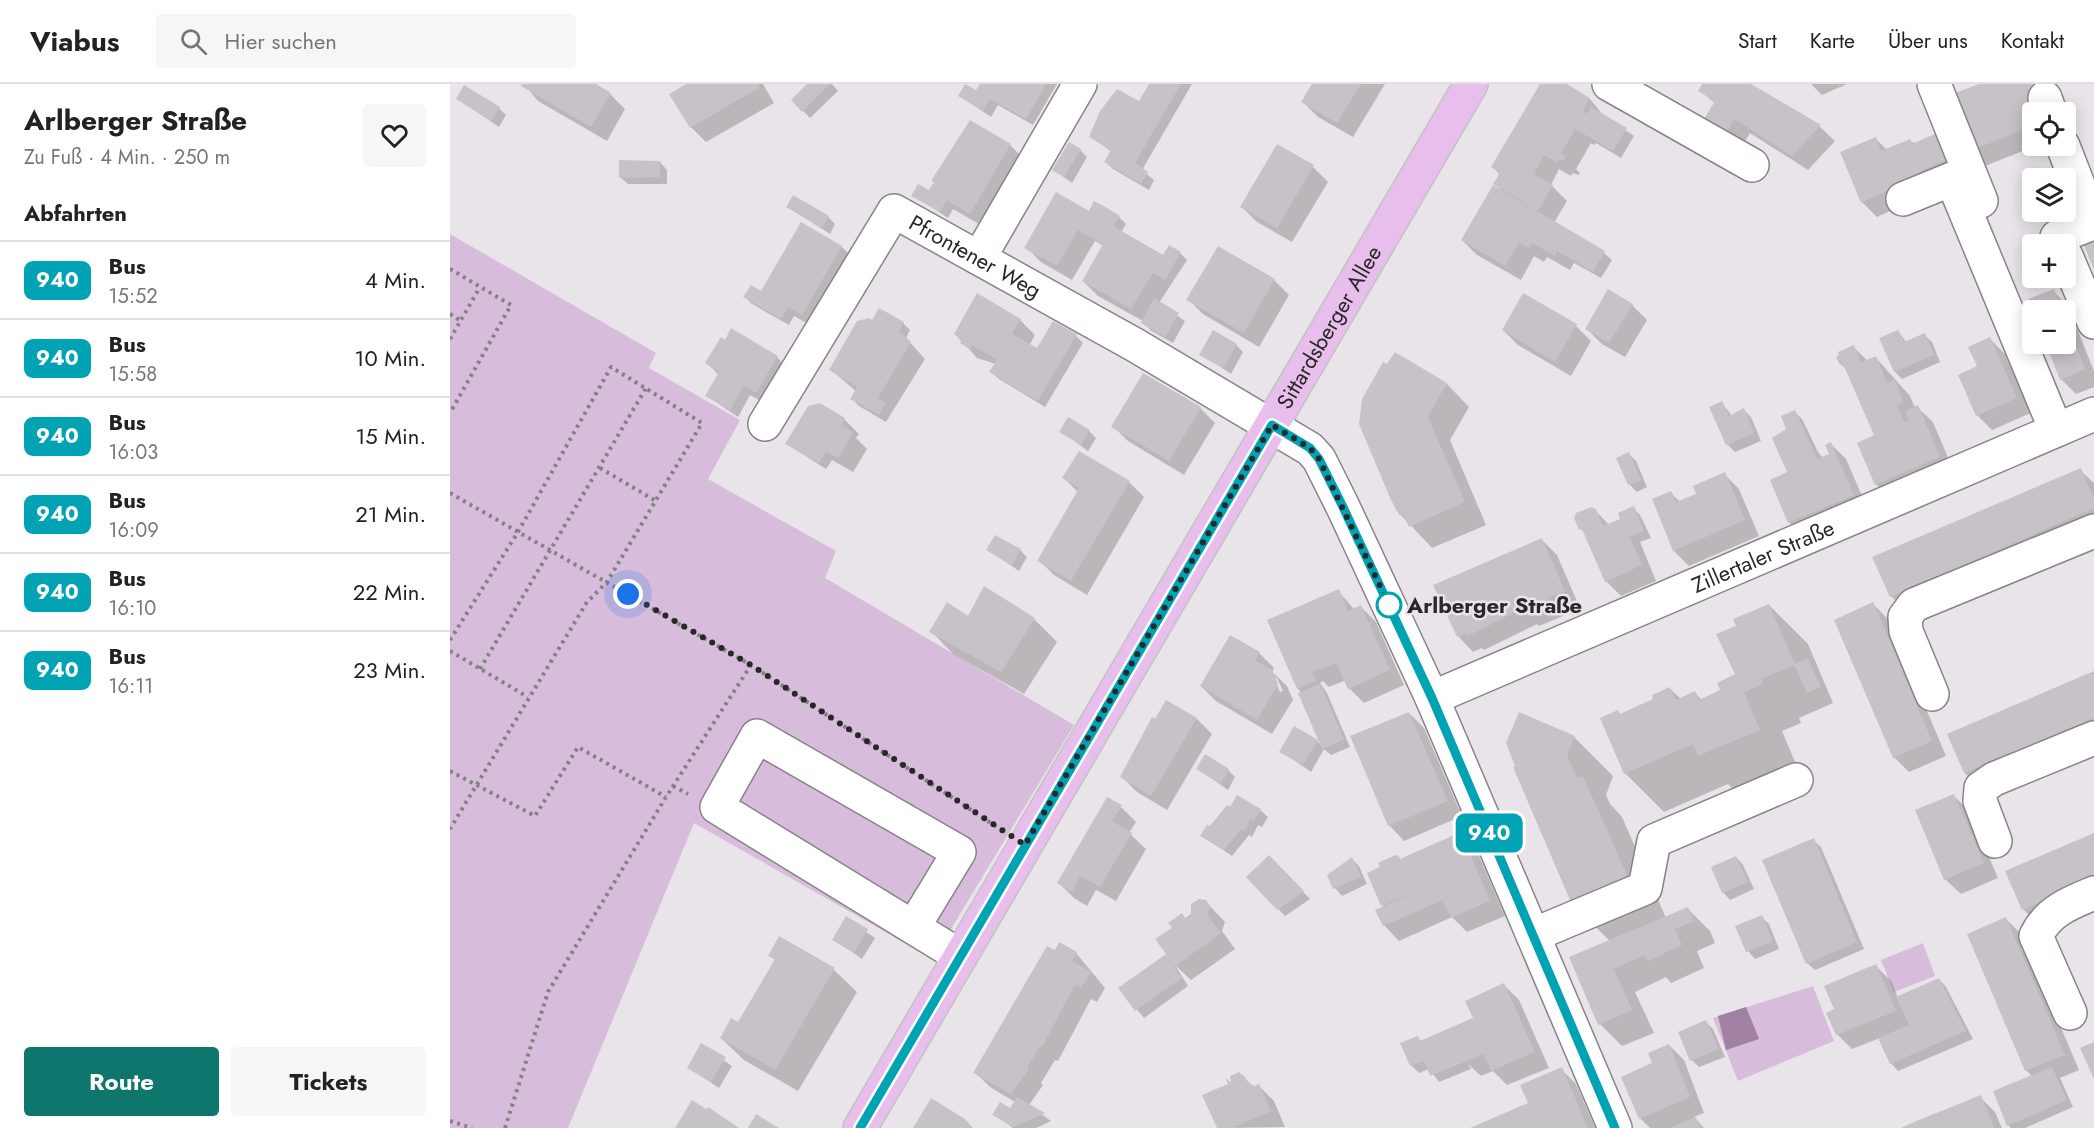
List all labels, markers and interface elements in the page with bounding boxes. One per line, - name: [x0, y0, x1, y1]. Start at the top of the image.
- search box: [156, 14, 576, 68]
- text: Viabus: [30, 21, 120, 62]
- icon: search: [177, 25, 210, 58]
- text: Hier suchen: [225, 25, 337, 57]
- text: Start: [1738, 26, 1777, 56]
- text: Karte: [1810, 26, 1855, 56]
- text: Über uns: [1888, 26, 1968, 56]
- text: Kontakt: [2001, 26, 2064, 56]
- text: Arlberger Straße: [24, 100, 247, 141]
- map controls: [2022, 102, 2076, 354]
- button: locate: [2022, 102, 2076, 156]
- button: heart: [363, 104, 426, 167]
- text: Zu Fuß · 4 Min. · 250 m: [24, 143, 230, 172]
- button: layers: [2022, 168, 2076, 222]
- text: Abfahrten: [24, 197, 127, 229]
- street label: Pfrontener Weg: [903, 207, 1047, 306]
- button: +: [2022, 234, 2076, 288]
- street label: Sittardsberger Allee: [1268, 239, 1389, 415]
- text: Bus: [109, 250, 146, 282]
- text: 4 Min.: [365, 264, 426, 296]
- text: 940: [36, 265, 79, 295]
- text: 15:52: [109, 282, 158, 311]
- button: −: [2022, 300, 2076, 354]
- text: Bus: [109, 328, 146, 360]
- text: 10 Min.: [355, 342, 426, 374]
- text: 940: [36, 343, 79, 373]
- text: 15:58: [109, 360, 157, 389]
- text: Bus: [109, 406, 146, 438]
- text: 15 Min.: [355, 420, 426, 452]
- text: 940: [36, 421, 79, 451]
- text: 16:03: [109, 438, 158, 467]
- text: Bus: [109, 484, 146, 516]
- text: 21 Min.: [355, 498, 426, 530]
- text: 940: [36, 499, 79, 529]
- street label: Zillertaler Straße: [1686, 511, 1839, 601]
- text: 16:09: [109, 516, 159, 545]
- text: Bus: [109, 562, 146, 594]
- text: 22 Min.: [353, 576, 426, 608]
- text: 940: [36, 577, 79, 607]
- your location: [613, 579, 643, 609]
- place label: Arlberger Straße: [1406, 589, 1582, 621]
- marker: Arlberger Straße: [1376, 592, 1402, 618]
- text: 16:10: [109, 594, 156, 623]
- text: Bus: [109, 640, 146, 672]
- text: 23 Min.: [353, 654, 426, 686]
- text: 940: [36, 655, 79, 685]
- text: 16:11: [109, 672, 153, 701]
- line badge: 940: [1454, 814, 1524, 852]
- text: 940: [1468, 818, 1510, 848]
- button: Route: [24, 1047, 219, 1116]
- button: Tickets: [231, 1047, 426, 1116]

